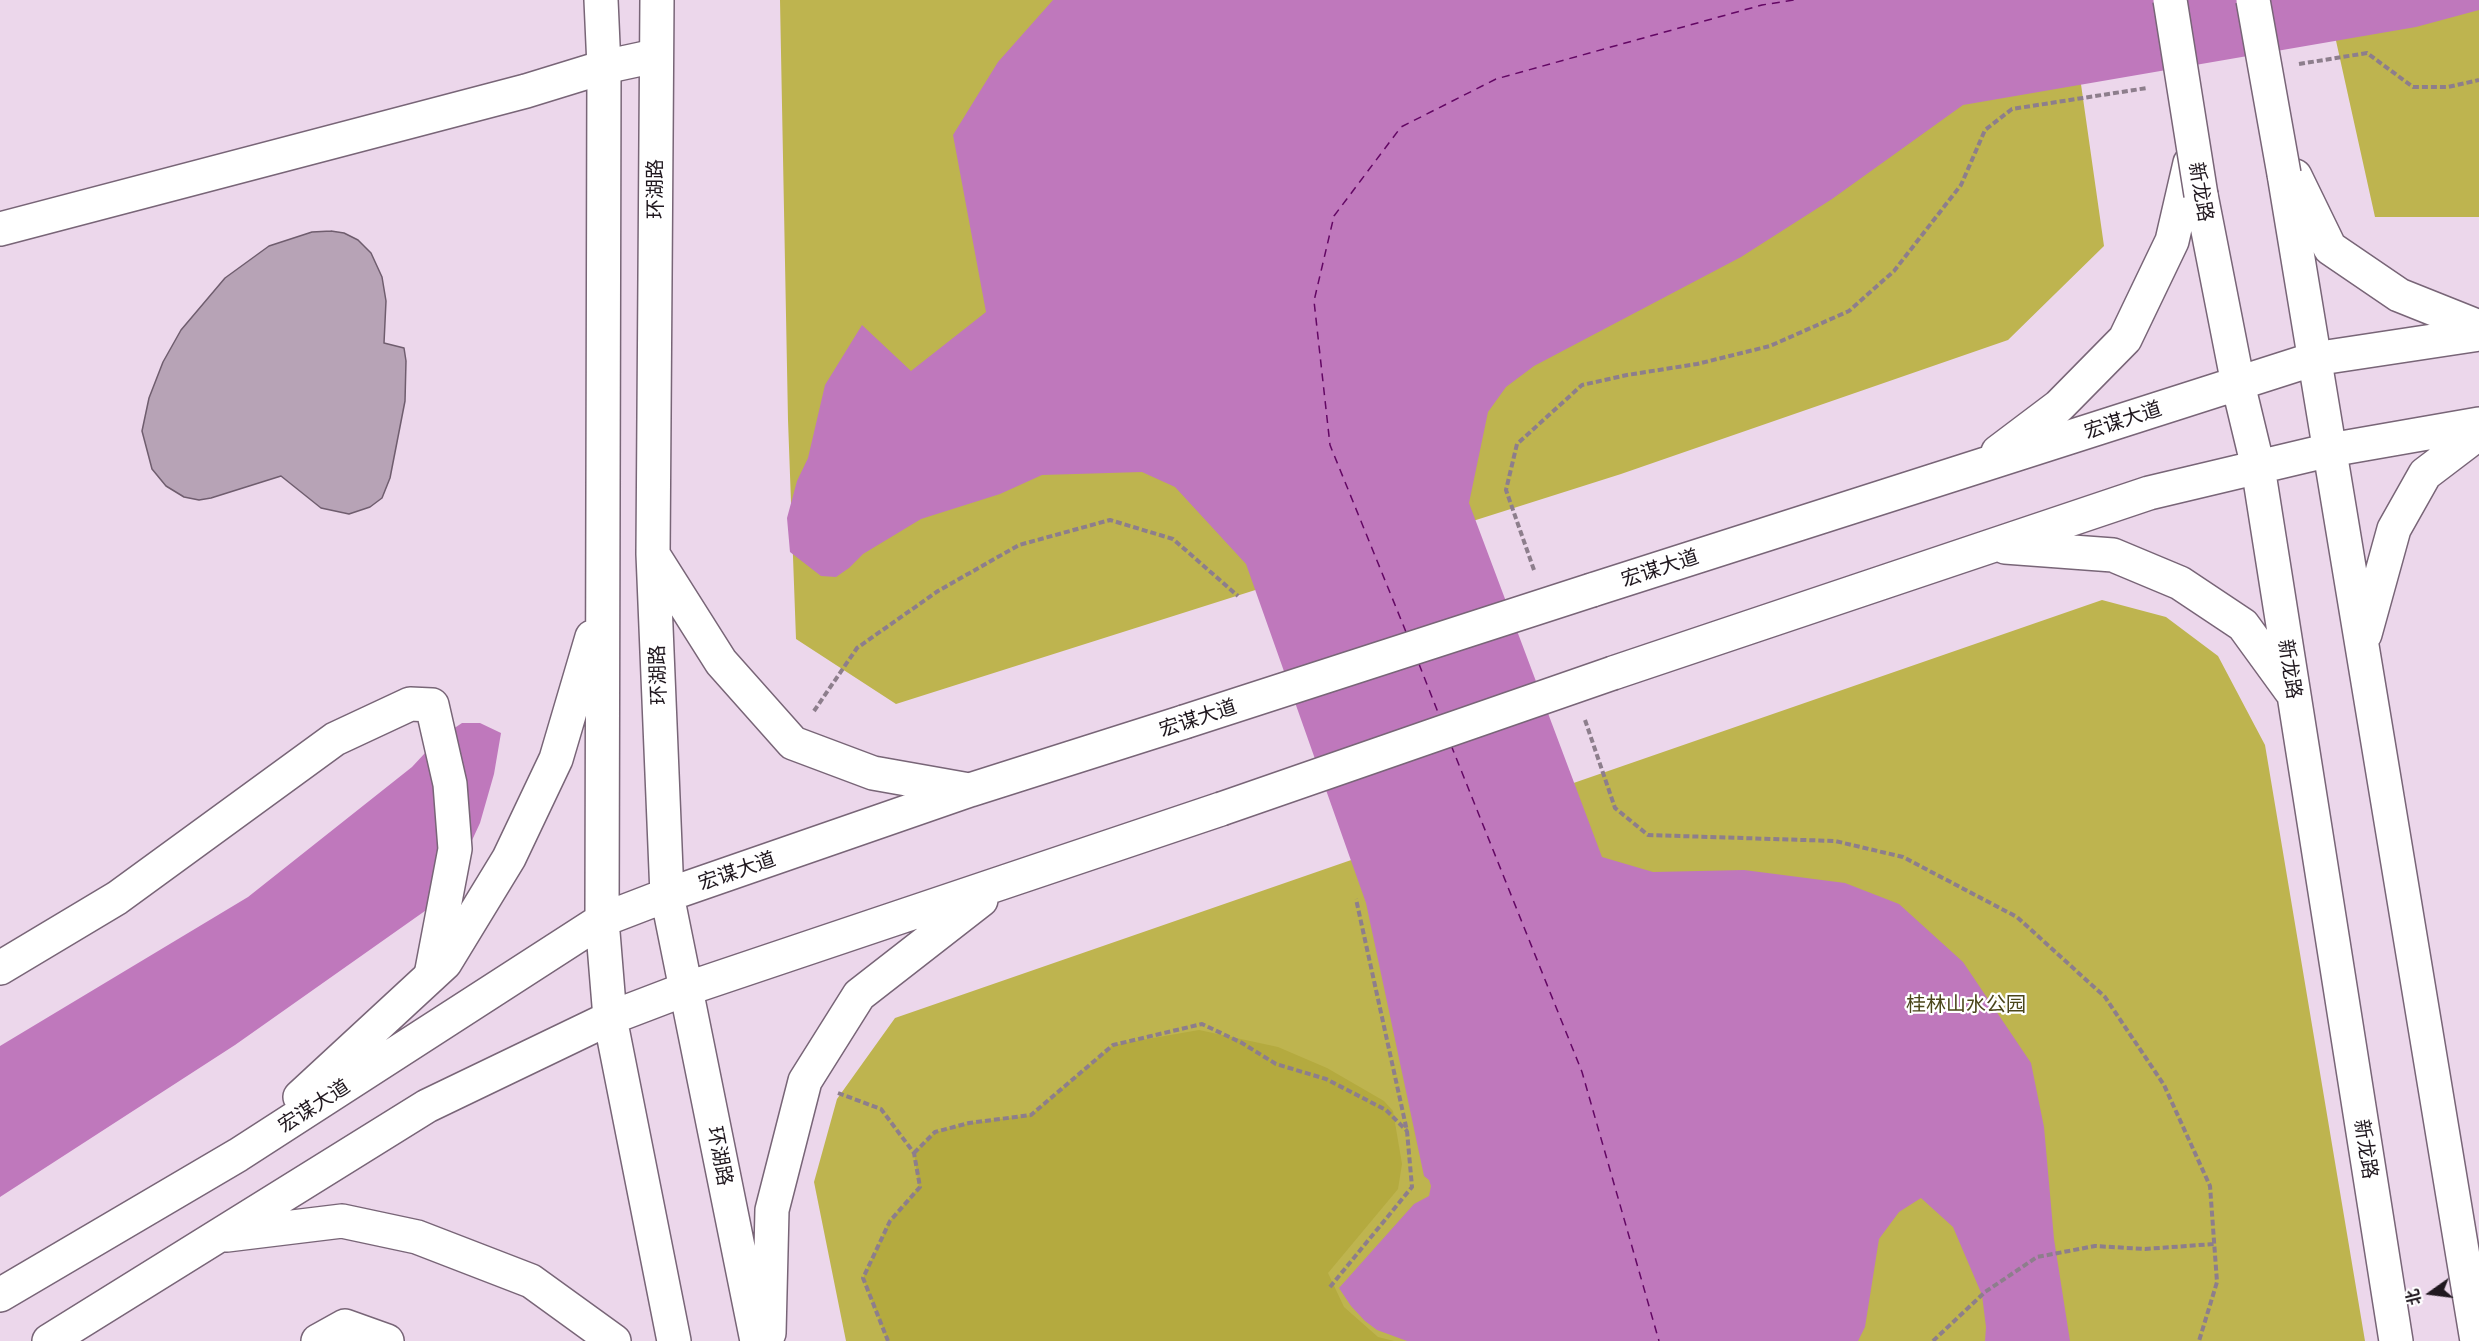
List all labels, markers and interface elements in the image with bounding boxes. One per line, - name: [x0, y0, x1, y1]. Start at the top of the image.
- street label: 环湖路: [643, 159, 667, 219]
- street label: 新龙路: [2184, 160, 2218, 224]
- street label: 宏谋大道: [2081, 396, 2165, 444]
- street label: 宏谋大道: [1618, 544, 1702, 592]
- street label: 新龙路: [2273, 637, 2307, 701]
- street label: 环湖路: [645, 645, 671, 705]
- street label: 宏谋大道: [1156, 694, 1240, 742]
- street label: 宏谋大道: [695, 847, 779, 895]
- park label: 桂林山水公园: [1906, 992, 2026, 1016]
- street label: 宏谋大道: [274, 1074, 354, 1138]
- street label: 新龙路: [2349, 1117, 2383, 1181]
- street label: 环湖路: [702, 1124, 738, 1188]
- north arrow: [2401, 1263, 2461, 1323]
- text: 北: [2402, 1287, 2424, 1308]

